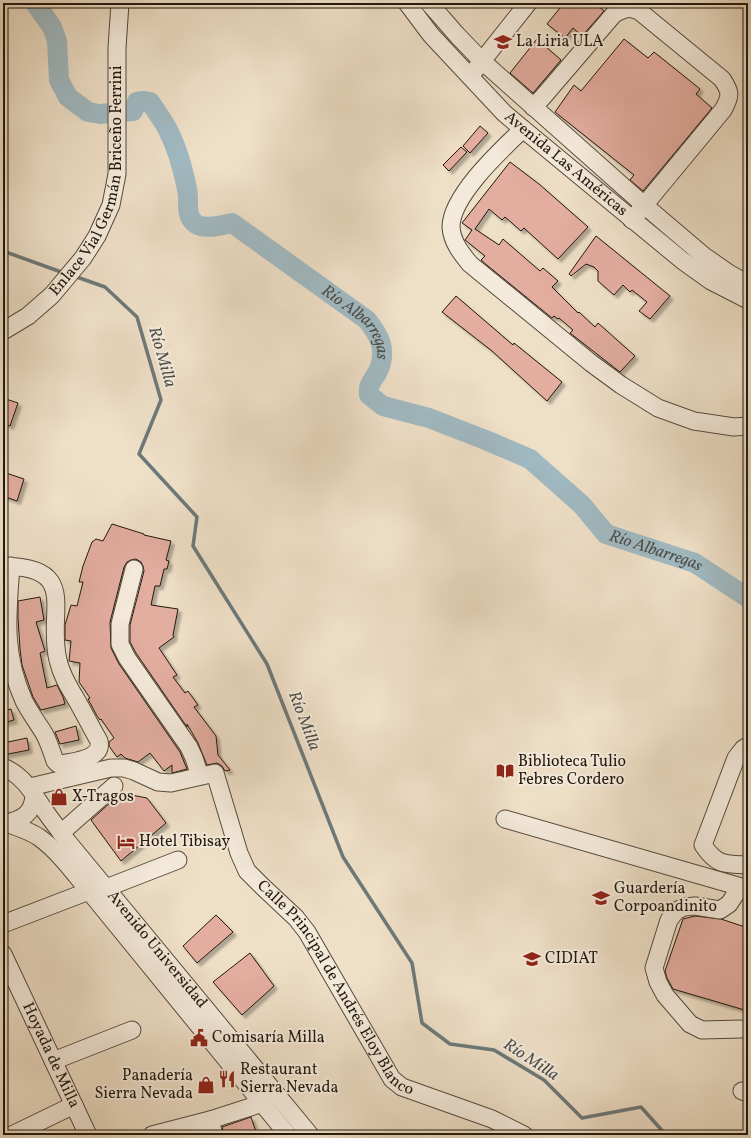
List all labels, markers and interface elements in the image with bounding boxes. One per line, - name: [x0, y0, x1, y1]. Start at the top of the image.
- place label: La Liria ULA: [516, 31, 604, 53]
- school or university icon: La Liria ULA: [493, 32, 513, 52]
- street label: Enlace Vial Germán Briceño Ferrini: [44, 65, 128, 301]
- street label: Avenida Las Américas: [499, 107, 632, 222]
- water label: Río Albarregas: [317, 279, 394, 360]
- water label: Río Milla: [142, 324, 182, 390]
- water label: Río Albarregas: [606, 524, 708, 577]
- water label: Río Milla: [282, 688, 326, 754]
- place label: Biblioteca Tulio Febres Cordero: [518, 751, 626, 791]
- library icon: Biblioteca Tulio Febres Cordero: [495, 761, 515, 781]
- place label: X-Tragos: [72, 786, 134, 808]
- shop icon: X-Tragos: [49, 787, 69, 807]
- place label: Hotel Tibisay: [139, 831, 230, 853]
- hotel icon: Hotel Tibisay: [116, 832, 136, 852]
- street label: Calle Principal de Andrés Eloy Blanco: [251, 875, 417, 1101]
- place label: Guardería Corpoandinito: [614, 878, 717, 918]
- street label: Avenido Universidad: [102, 886, 212, 1013]
- school or university icon: Guardería Corpoandinito: [591, 888, 611, 908]
- place label: CIDIAT: [545, 948, 598, 970]
- school or university icon: CIDIAT: [522, 949, 542, 969]
- street label: Hoyada de Milla: [16, 999, 85, 1112]
- place label: Comisaría Milla: [212, 1027, 325, 1049]
- public building icon: Comisaría Milla: [189, 1028, 209, 1048]
- water label: Río Milla: [499, 1033, 563, 1087]
- place label: Restaurant Sierra Nevada: [240, 1059, 339, 1099]
- place label: Panadería Sierra Nevada: [94, 1065, 193, 1105]
- restaurant icon: Restaurant Sierra Nevada: [217, 1069, 237, 1089]
- shop icon: Panadería Sierra Nevada: [196, 1075, 216, 1095]

